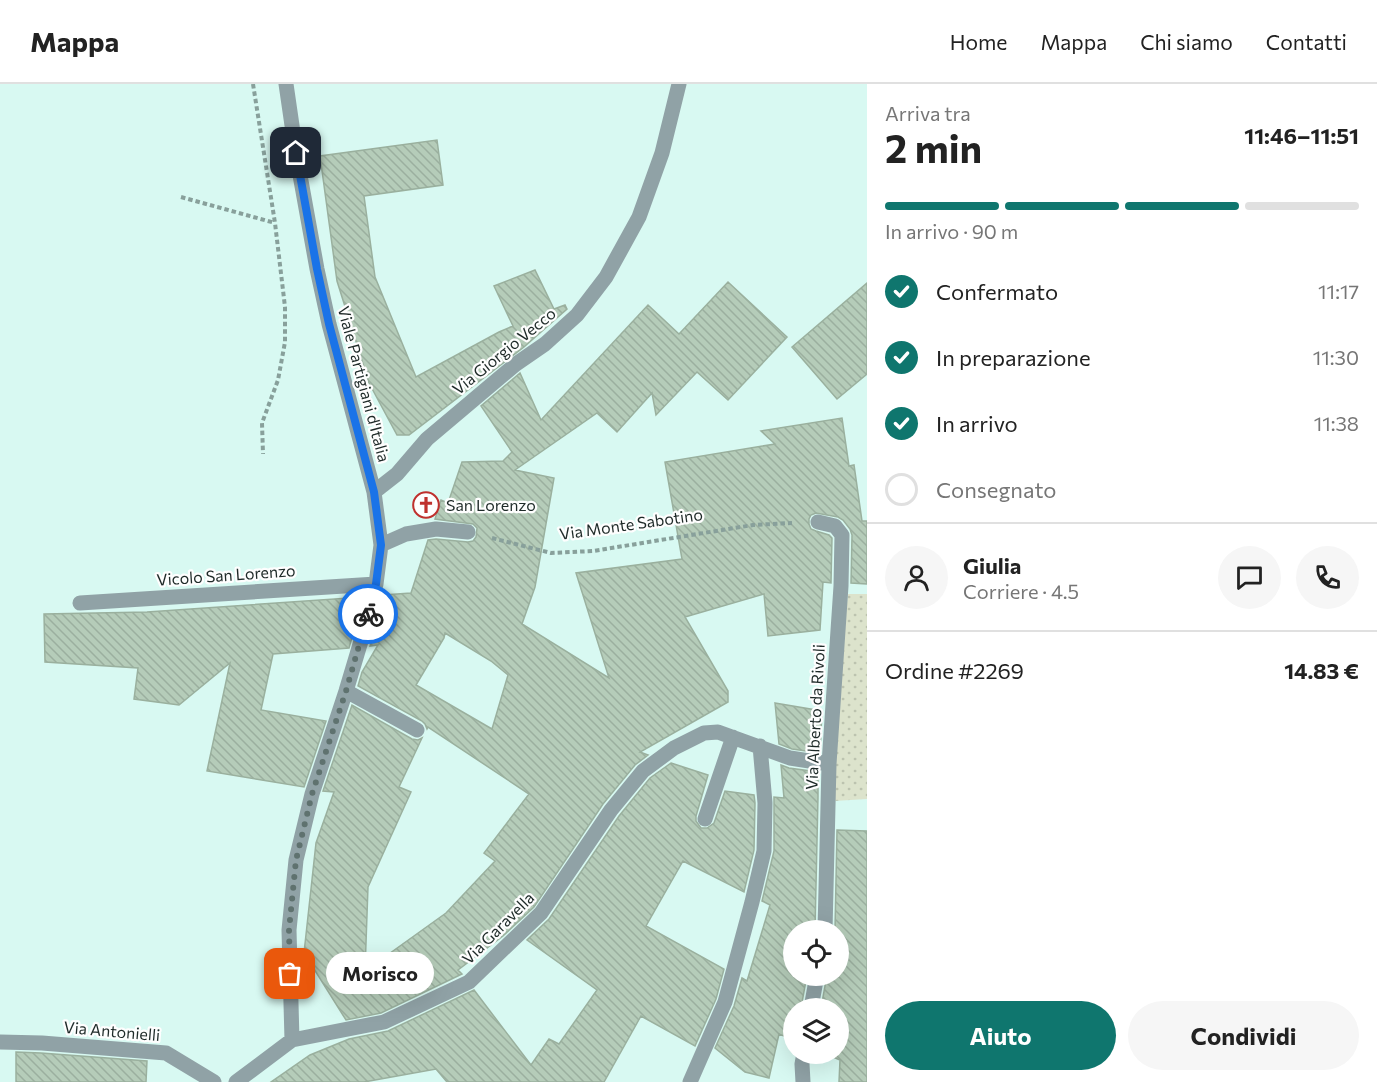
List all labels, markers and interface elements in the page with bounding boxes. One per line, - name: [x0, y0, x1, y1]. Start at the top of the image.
- text: Mappa: [30, 24, 119, 58]
- text: Home: [950, 29, 1007, 54]
- text: Mappa: [1040, 29, 1107, 54]
- text: Chi siamo: [1140, 29, 1233, 54]
- text: Contatti: [1266, 29, 1347, 54]
- text: Arriva tra: [885, 101, 971, 125]
- text: 11:46–11:51: [1244, 122, 1359, 149]
- text: 2 min: [885, 123, 982, 171]
- pin: [270, 127, 321, 178]
- icon: home: [279, 136, 312, 169]
- text: In arrivo · 90 m: [885, 219, 1018, 243]
- icon: check: [885, 275, 918, 308]
- text: Confermato: [936, 278, 1058, 305]
- text: 11:17: [1318, 279, 1359, 303]
- street label: Via Giorgio Vecco: [448, 303, 559, 398]
- street label: Viale Partigiani d'Italia: [335, 304, 394, 464]
- icon: check: [885, 341, 918, 374]
- text: In preparazione: [936, 344, 1091, 371]
- text: 11:30: [1313, 345, 1359, 369]
- icon: check: [885, 407, 918, 440]
- text: In arrivo: [936, 410, 1018, 437]
- text: 11:38: [1314, 411, 1359, 435]
- text: Consegnato: [936, 476, 1056, 503]
- church icon: San Lorenzo: [411, 490, 441, 520]
- place label: San Lorenzo: [446, 495, 536, 514]
- street label: Via Monte Sabotino: [558, 504, 704, 543]
- button: person: [885, 546, 948, 609]
- button: chat: [1218, 546, 1281, 609]
- button: phone: [1296, 546, 1359, 609]
- text: Giulia: [963, 552, 1021, 579]
- street label: Vicolo San Lorenzo: [156, 560, 296, 589]
- text: Corriere · 4.5: [963, 579, 1079, 603]
- courier: [338, 584, 398, 644]
- icon: bike: [352, 598, 385, 631]
- street label: Via Alberto da Rivoli: [801, 643, 828, 790]
- text: Ordine #2269: [885, 657, 1024, 684]
- text: 14.83 €: [1284, 657, 1359, 684]
- street label: Via Garavella: [458, 888, 538, 968]
- map controls: [783, 920, 849, 1064]
- button: locate: [783, 920, 849, 986]
- pin: [264, 948, 315, 999]
- callout: Morisco: [326, 953, 434, 995]
- icon: bag: [273, 957, 306, 990]
- text: Morisco: [342, 961, 418, 985]
- button: layers: [783, 998, 849, 1064]
- button: Aiuto: [885, 1001, 1116, 1070]
- button: Condividi: [1128, 1001, 1359, 1070]
- street label: Via Antonielli: [63, 1017, 161, 1044]

